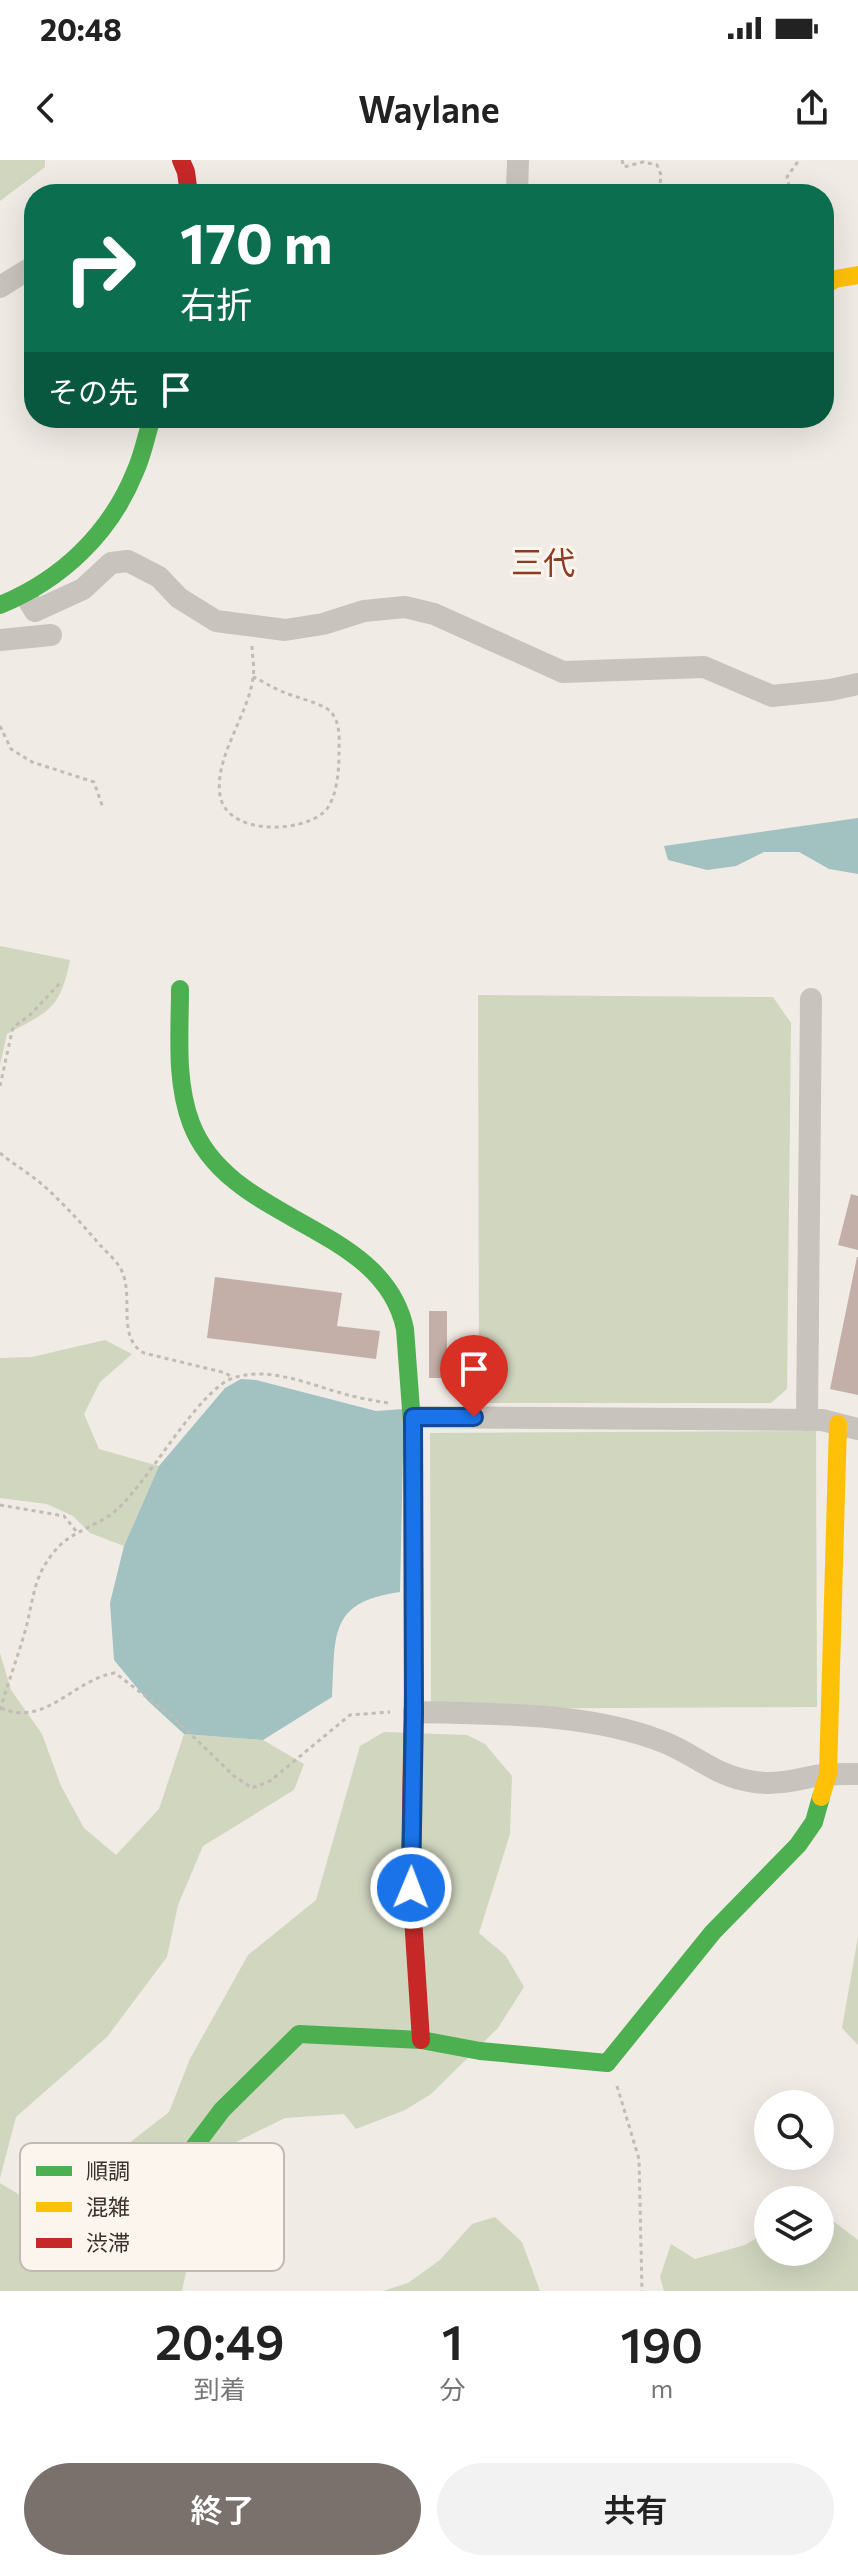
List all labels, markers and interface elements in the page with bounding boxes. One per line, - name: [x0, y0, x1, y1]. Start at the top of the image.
- text: 20:48: [40, 10, 122, 47]
- icon: back: [24, 86, 68, 130]
- text: Waylane: [358, 86, 500, 130]
- icon: share: [790, 86, 834, 130]
- text: 170 m: [180, 207, 333, 276]
- icon: right: [48, 216, 152, 320]
- text: 右折: [180, 281, 252, 325]
- icon: arrive: [154, 368, 198, 412]
- text: その先: [48, 372, 138, 409]
- district label: 三代: [511, 541, 575, 581]
- pin: [440, 1335, 508, 1417]
- icon: arrive: [452, 1347, 496, 1391]
- position arrow: [369, 1846, 453, 1930]
- map controls: [754, 2090, 834, 2266]
- button: search: [754, 2090, 834, 2170]
- legend: [20, 2143, 284, 2271]
- text: 順調: [86, 2157, 130, 2184]
- button: layers: [754, 2186, 834, 2266]
- text: 混雑: [86, 2193, 130, 2220]
- text: 渋滞: [86, 2229, 130, 2256]
- text: 20:49: [155, 2311, 284, 2370]
- text: 1: [442, 2311, 463, 2370]
- text: 190: [620, 2314, 703, 2373]
- text: m: [650, 2372, 673, 2403]
- text: 到着: [194, 2373, 246, 2404]
- text: 分: [439, 2373, 465, 2404]
- button: 終了: [24, 2463, 421, 2555]
- button: 共有: [437, 2463, 834, 2555]

